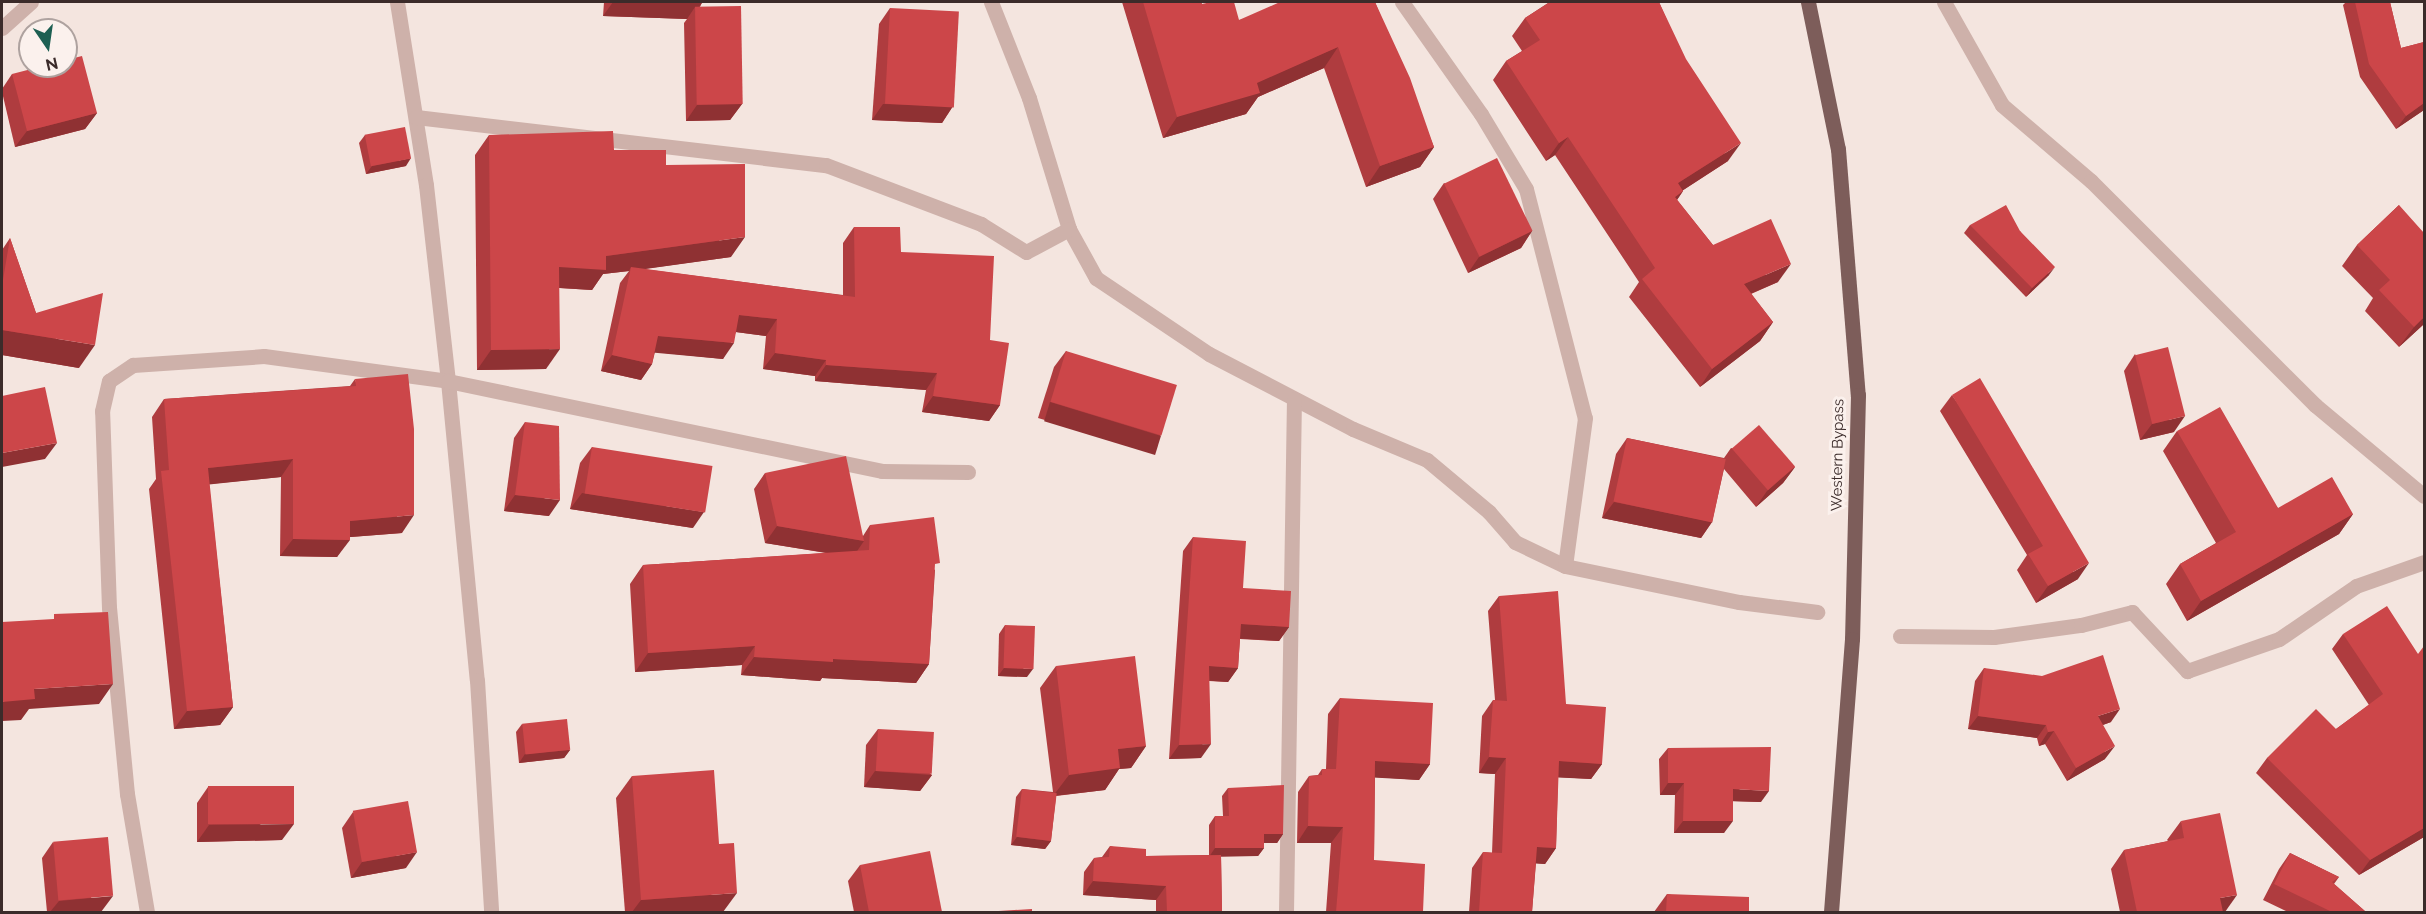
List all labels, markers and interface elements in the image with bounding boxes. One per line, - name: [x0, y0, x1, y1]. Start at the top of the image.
- north arrow: [18, 18, 78, 78]
- text: N: [44, 53, 60, 75]
- street label: Western Bypass: [1828, 399, 1848, 511]

